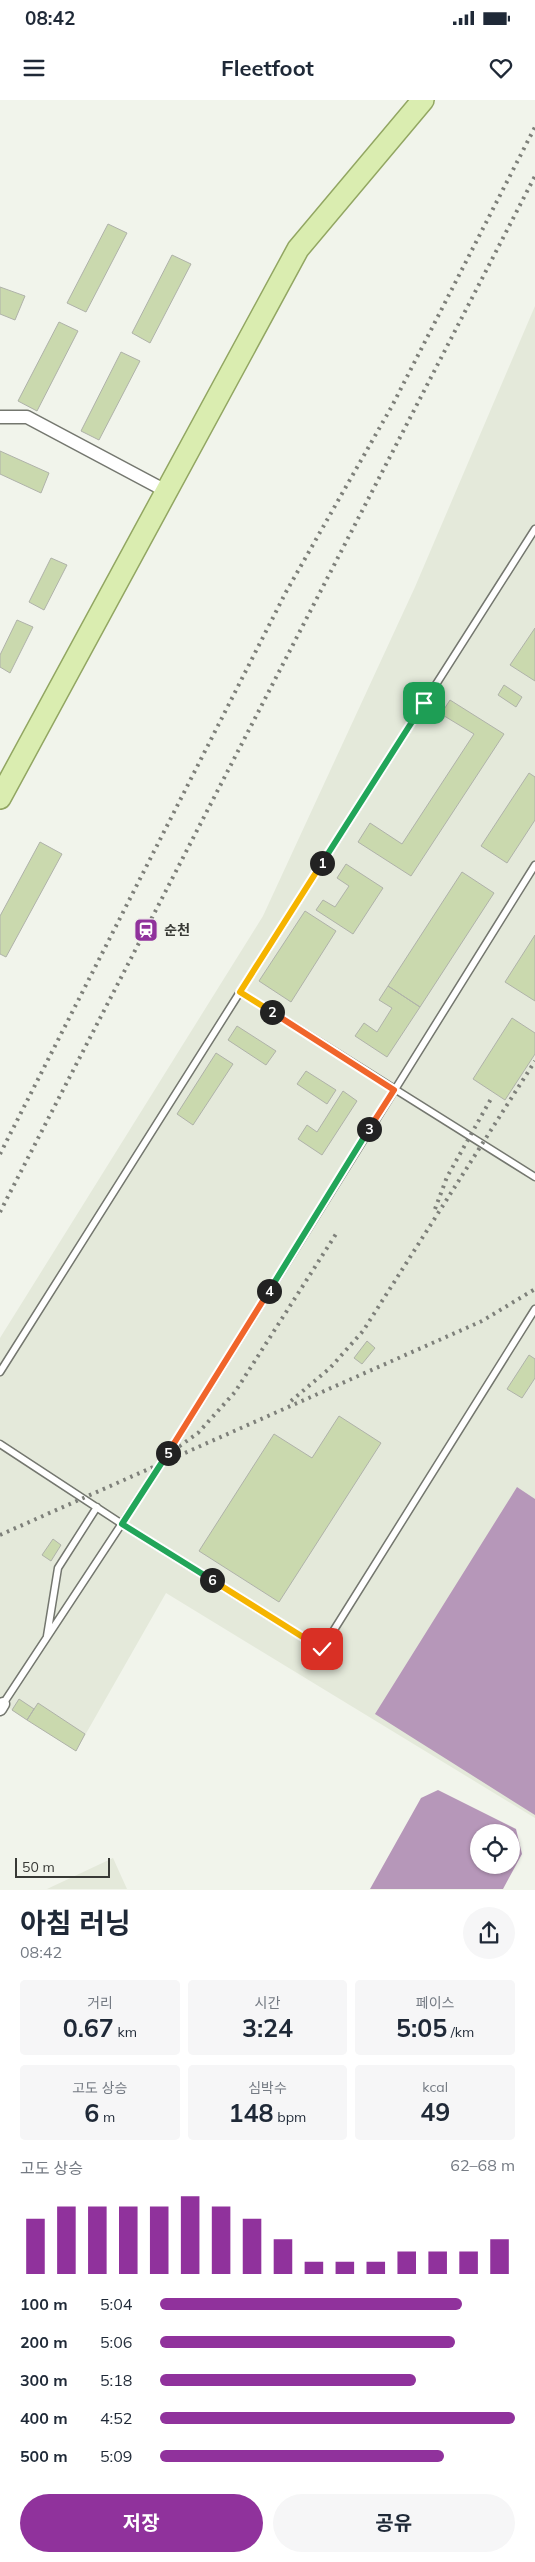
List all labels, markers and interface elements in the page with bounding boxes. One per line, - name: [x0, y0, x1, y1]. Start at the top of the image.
- text: 08:42: [25, 6, 75, 30]
- icon: menu: [20, 54, 48, 82]
- text: Fleetfoot: [221, 54, 314, 82]
- icon: heart: [487, 54, 515, 82]
- pin: [403, 682, 445, 724]
- icon: arrive: [410, 689, 438, 717]
- pin: 1: [310, 850, 334, 876]
- text: 1: [318, 854, 327, 872]
- station icon: 순천: [133, 917, 159, 943]
- place label: 순천: [164, 921, 190, 939]
- pin: 2: [260, 1000, 284, 1024]
- text: 2: [268, 1003, 277, 1021]
- pin: 3: [356, 1116, 382, 1142]
- text: 3: [365, 1120, 374, 1138]
- pin: 4: [256, 1278, 282, 1304]
- text: 4: [265, 1282, 274, 1300]
- pin: 5: [156, 1440, 180, 1466]
- text: 5: [164, 1444, 173, 1462]
- pin: 6: [200, 1568, 224, 1592]
- text: 6: [208, 1571, 217, 1589]
- pin: [301, 1628, 343, 1670]
- icon: check: [308, 1635, 336, 1663]
- map controls: [470, 1824, 520, 1874]
- button: locate: [470, 1824, 520, 1874]
- scale bar: [15, 1854, 110, 1878]
- text: 50 m: [22, 1858, 55, 1876]
- text: 아침 러닝: [20, 1905, 131, 1940]
- button: share: [463, 1907, 515, 1959]
- text: 08:42: [20, 1942, 62, 1962]
- text: 거리: [87, 1994, 113, 2012]
- text: 시간: [255, 1994, 280, 2012]
- text: 페이스: [416, 1994, 454, 2012]
- text: 0.67: [63, 2012, 114, 2043]
- text: 3:24: [242, 2012, 293, 2043]
- text: 5:05: [396, 2012, 447, 2043]
- text: km: [114, 2023, 137, 2041]
- text: /km: [447, 2023, 474, 2041]
- text: kcal: [422, 2078, 448, 2096]
- text: 고도 상승: [72, 2079, 127, 2097]
- text: 심박수: [248, 2079, 287, 2097]
- text: 49: [420, 2096, 450, 2127]
- text: 6: [84, 2097, 99, 2128]
- text: 148: [229, 2097, 274, 2128]
- text: m: [99, 2108, 115, 2126]
- text: bpm: [274, 2108, 306, 2126]
- text: 62–68 m: [450, 2155, 515, 2175]
- text: 고도 상승: [20, 2158, 83, 2178]
- text: 100 m: [20, 2294, 68, 2314]
- text: 5:04: [100, 2294, 132, 2314]
- text: 200 m: [20, 2332, 68, 2352]
- text: 5:06: [100, 2332, 132, 2352]
- text: 300 m: [20, 2370, 68, 2390]
- text: 5:18: [100, 2370, 132, 2390]
- text: 400 m: [20, 2408, 68, 2428]
- text: 4:52: [100, 2408, 132, 2428]
- text: 500 m: [20, 2446, 68, 2466]
- text: 5:09: [100, 2446, 132, 2466]
- button: 저장: [20, 2494, 263, 2552]
- button: 공유: [273, 2494, 515, 2552]

